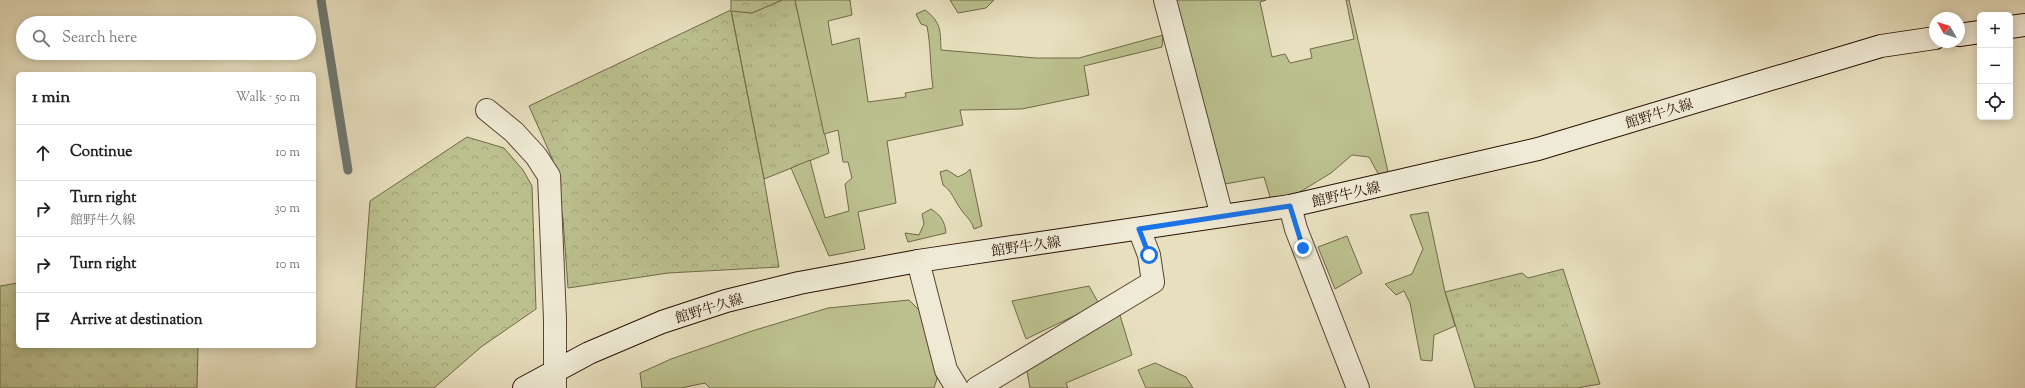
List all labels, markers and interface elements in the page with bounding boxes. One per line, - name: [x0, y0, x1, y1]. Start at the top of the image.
- north arrow: [1929, 12, 1965, 48]
- map controls: [1977, 12, 2013, 120]
- button: +: [1977, 12, 2013, 48]
- search box: [16, 16, 316, 60]
- icon: search: [30, 27, 52, 49]
- text: Search here: [62, 28, 137, 49]
- button: −: [1977, 48, 2013, 84]
- button: locate: [1977, 84, 2013, 120]
- text: 1 min: [32, 86, 70, 110]
- text: Walk · 50 m: [236, 89, 300, 107]
- street label: 館野牛久線: [1623, 95, 1696, 135]
- icon: ahead: [32, 142, 54, 164]
- text: Continue: [70, 142, 132, 163]
- text: 10 m: [275, 144, 300, 162]
- street label: 館野牛久線: [1310, 178, 1383, 214]
- text: Turn right: [70, 188, 136, 209]
- icon: right: [32, 198, 54, 220]
- text: 30 m: [274, 200, 300, 218]
- text: 館野牛久線: [70, 212, 135, 230]
- street label: 館野牛久線: [990, 233, 1062, 263]
- route end: [1294, 239, 1312, 257]
- route start: [1140, 246, 1158, 264]
- icon: right: [32, 254, 54, 276]
- text: Turn right: [70, 254, 136, 275]
- text: 10 m: [275, 256, 300, 274]
- street label: 館野牛久線: [673, 290, 746, 330]
- icon: arrive: [32, 310, 54, 332]
- text: Arrive at destination: [70, 310, 203, 331]

